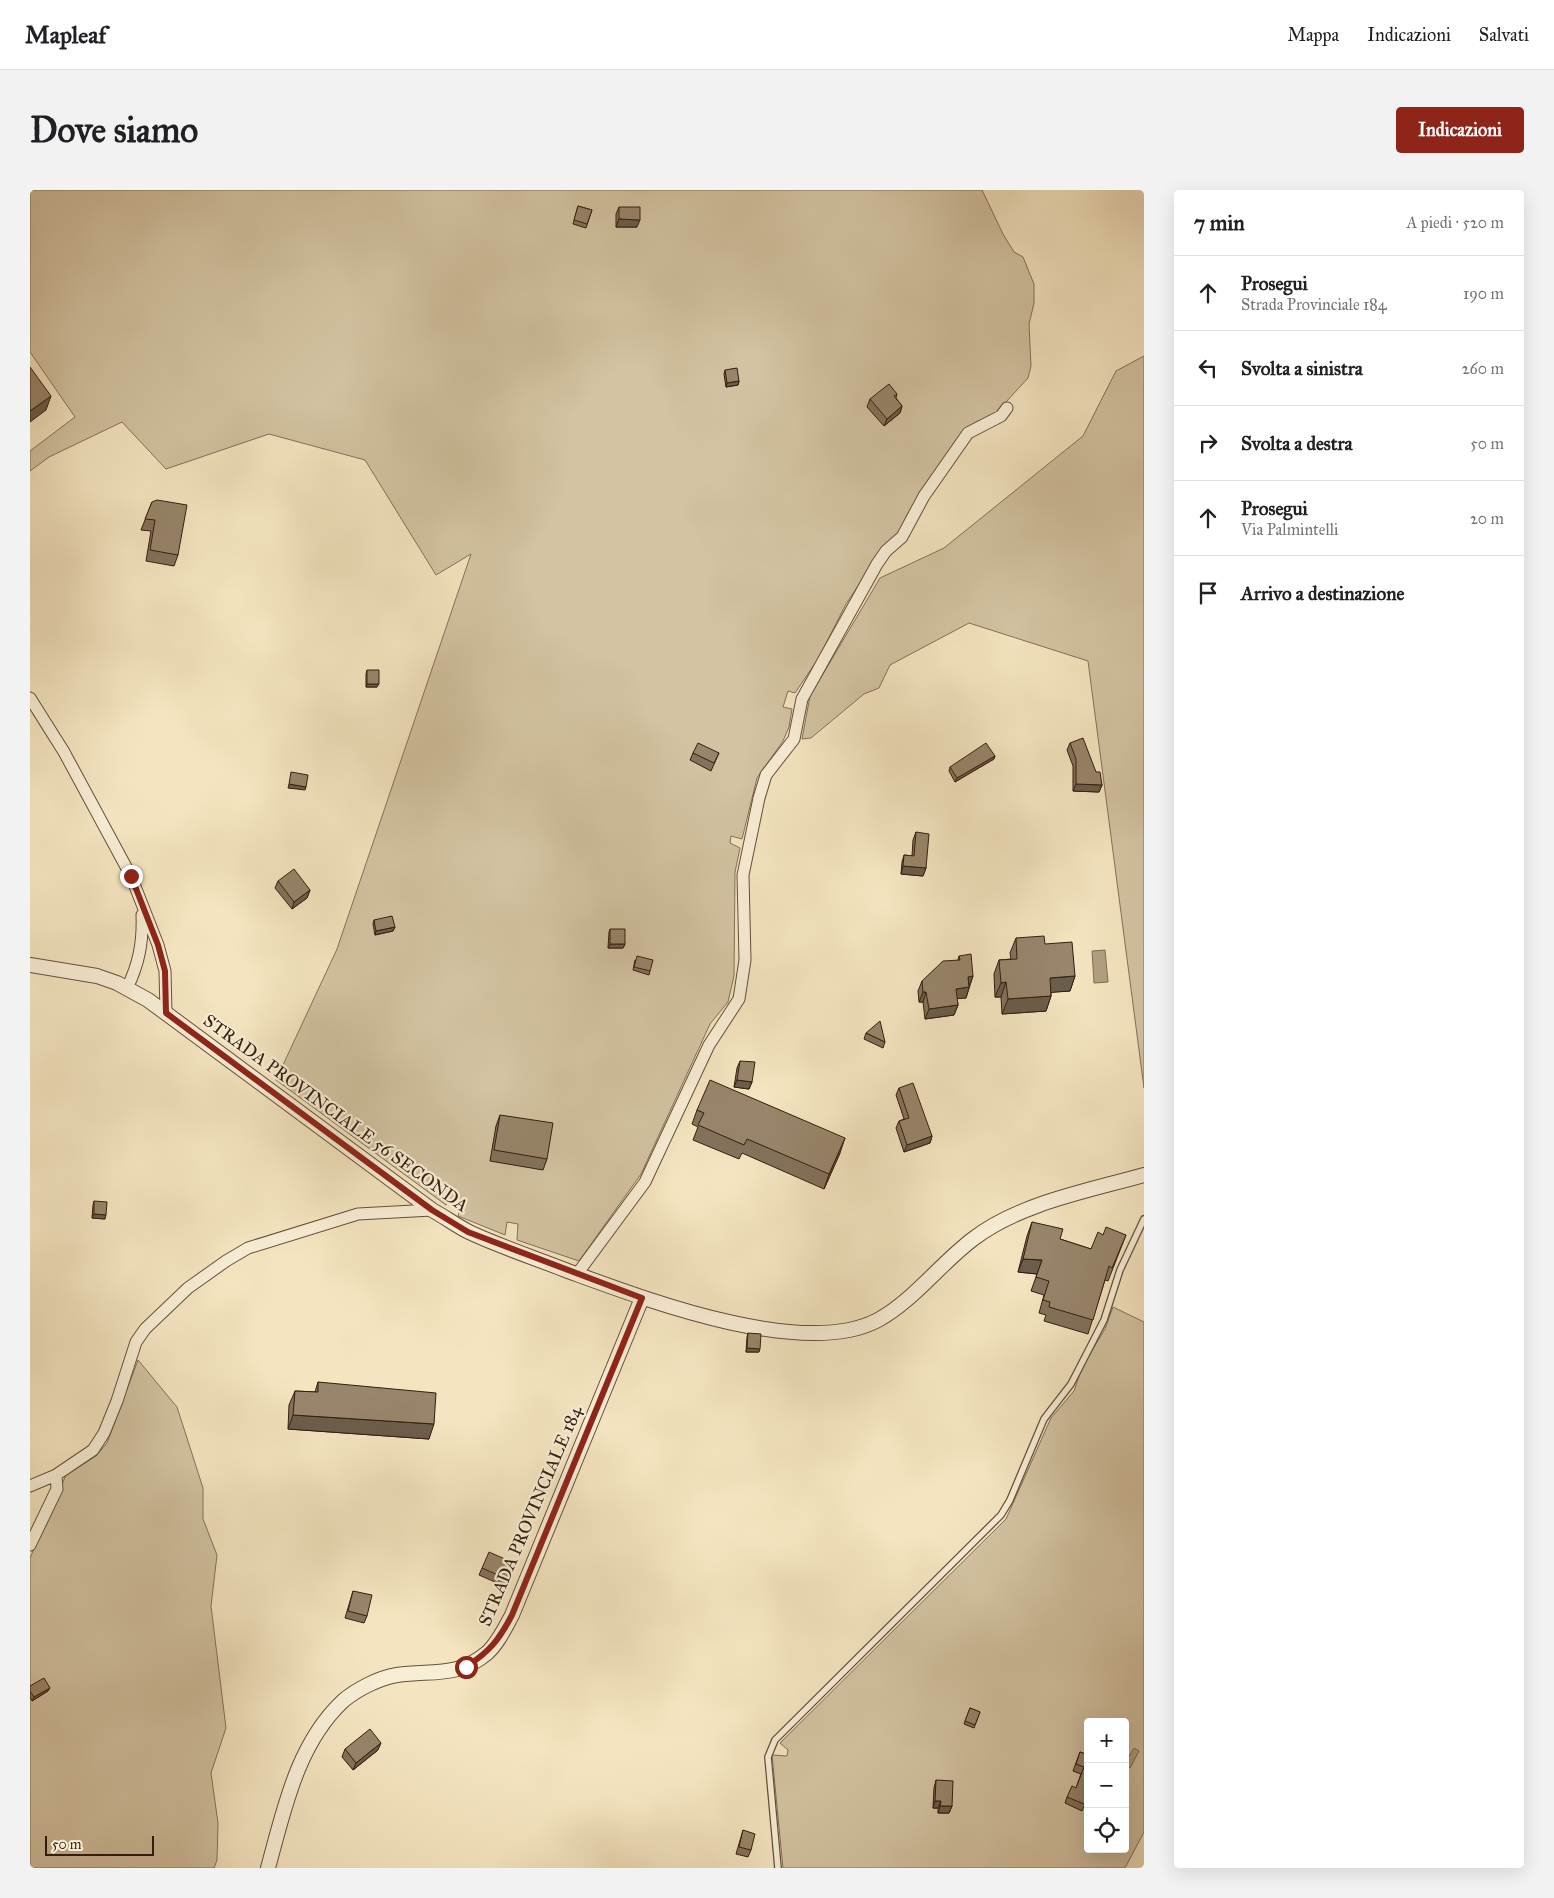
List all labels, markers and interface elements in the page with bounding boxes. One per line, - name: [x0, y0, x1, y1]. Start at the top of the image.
- text: Mapleaf: [25, 20, 106, 50]
- text: Mappa: [1287, 24, 1339, 46]
- text: Indicazioni: [1367, 24, 1451, 46]
- text: Salvati: [1479, 24, 1529, 46]
- button: Indicazioni: [1396, 107, 1524, 153]
- text: Dove siamo: [30, 109, 198, 152]
- text: 7 min: [1194, 210, 1245, 236]
- text: A piedi · 520 m: [1406, 213, 1504, 232]
- text: Prosegui: [1241, 272, 1308, 295]
- icon: ahead: [1194, 279, 1222, 307]
- text: 190 m: [1463, 284, 1504, 303]
- text: Strada Provinciale 184: [1241, 295, 1387, 314]
- icon: left: [1194, 354, 1222, 382]
- text: Svolta a sinistra: [1241, 357, 1363, 380]
- text: 260 m: [1462, 359, 1504, 378]
- icon: right: [1194, 429, 1222, 457]
- text: Svolta a destra: [1241, 432, 1353, 455]
- text: 50 m: [1470, 434, 1504, 453]
- text: Prosegui: [1241, 497, 1308, 520]
- icon: ahead: [1194, 504, 1222, 532]
- text: 20 m: [1470, 509, 1504, 528]
- text: Via Palmintelli: [1241, 520, 1338, 539]
- icon: arrive: [1194, 579, 1222, 607]
- text: Arrivo a destinazione: [1241, 582, 1404, 605]
- route end: [120, 865, 143, 888]
- street label: STRADA PROVINCIALE 56 SECONDA: [199, 1009, 473, 1217]
- street label: STRADA PROVINCIALE 184: [473, 1402, 587, 1630]
- route start: [455, 1656, 478, 1679]
- map controls: [1084, 1718, 1129, 1853]
- button: +: [1084, 1718, 1129, 1763]
- button: −: [1084, 1763, 1129, 1808]
- button: locate: [1084, 1808, 1129, 1853]
- scale bar: [45, 1833, 154, 1856]
- text: 50 m: [52, 1836, 81, 1853]

